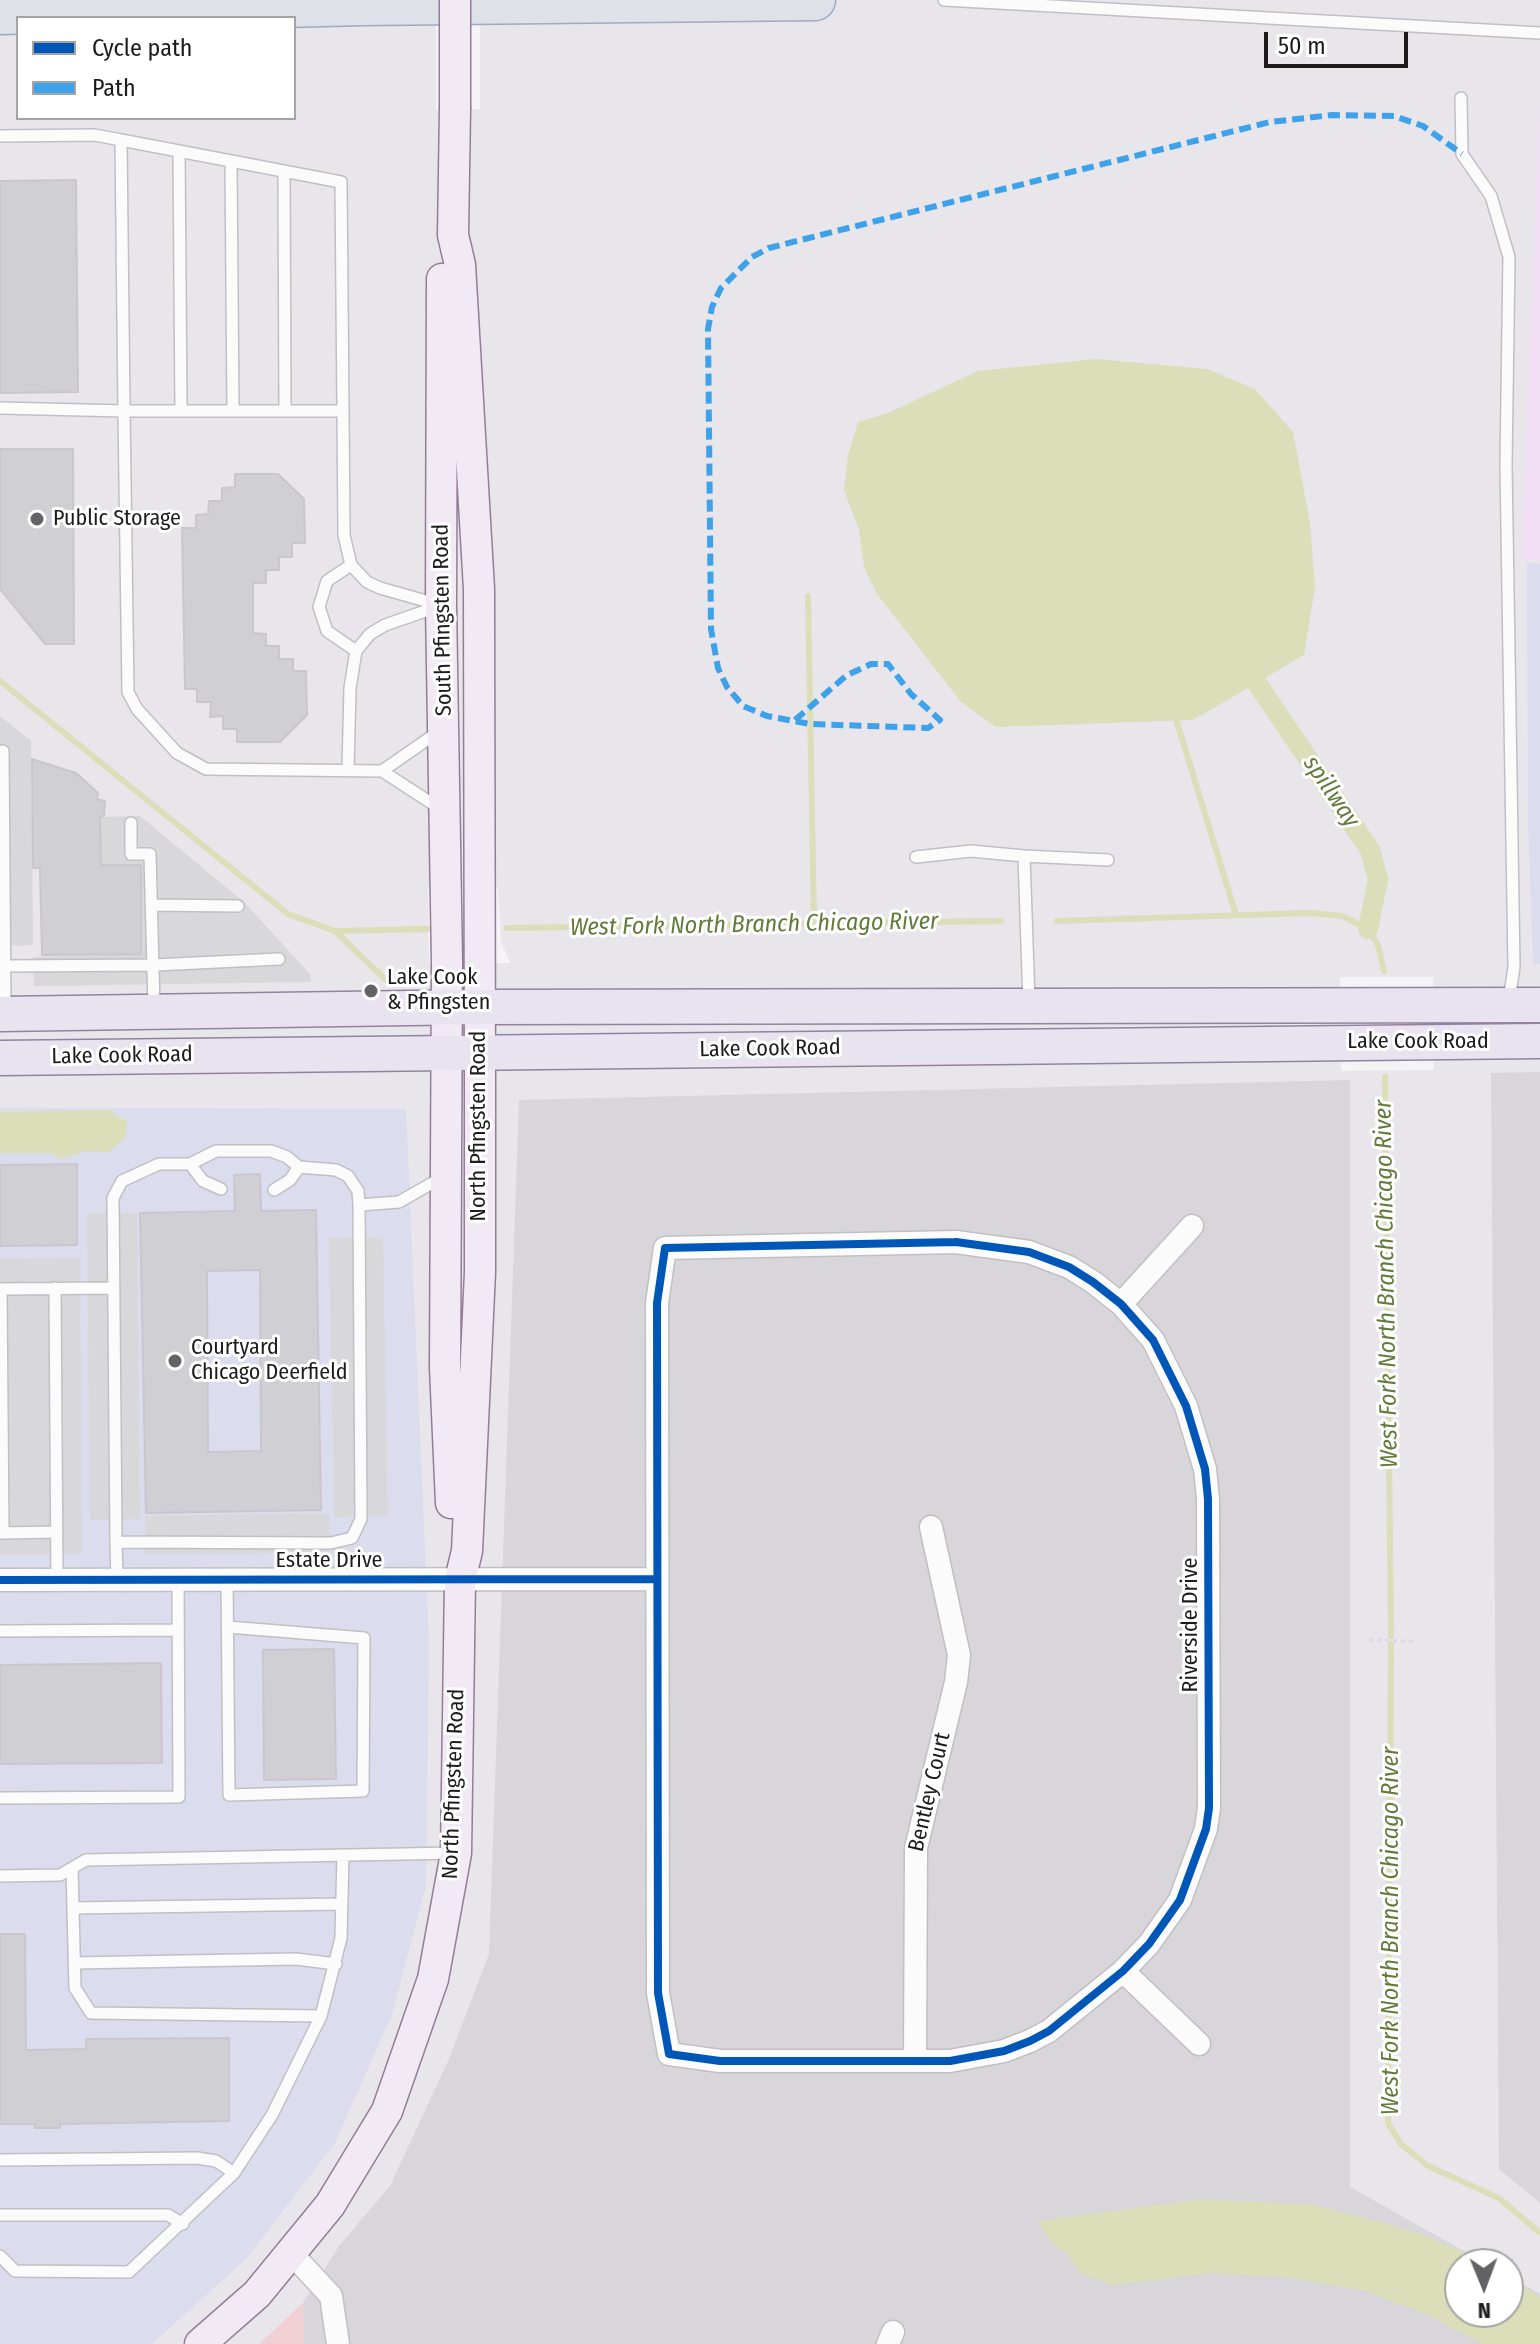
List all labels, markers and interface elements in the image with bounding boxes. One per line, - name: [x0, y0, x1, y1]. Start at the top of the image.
- legend: [16, 16, 296, 120]
- scale bar: [1268, 16, 1412, 66]
- text: 50 m: [1278, 32, 1326, 60]
- text: Cycle path: [92, 34, 192, 62]
- text: Path: [92, 74, 136, 102]
- place label: Public Storage: [53, 506, 181, 532]
- marker: Public Storage: [28, 510, 46, 528]
- street label: South Pfingsten Road: [428, 524, 458, 716]
- water label: spillway: [1297, 751, 1365, 833]
- water label: West Fork North Branch Chicago River: [570, 907, 938, 943]
- place label: Lake Cook & Pfingsten: [387, 965, 490, 1016]
- marker: Lake Cook & Pfingsten: [362, 982, 380, 1000]
- street label: Lake Cook Road: [1347, 1029, 1489, 1055]
- street label: North Pfingsten Road: [466, 1031, 492, 1221]
- street label: Lake Cook Road: [699, 1035, 841, 1063]
- street label: Lake Cook Road: [51, 1042, 193, 1070]
- water label: West Fork North Branch Chicago River: [1369, 1100, 1405, 1468]
- place label: Courtyard Chicago Deerfield: [191, 1335, 348, 1386]
- marker: Courtyard Chicago Deerfield: [166, 1352, 184, 1370]
- street label: Estate Drive: [276, 1548, 382, 1574]
- street label: Riverside Drive: [1178, 1558, 1204, 1692]
- street label: North Pfingsten Road: [437, 1688, 471, 1880]
- street label: Bentley Court: [903, 1730, 957, 1854]
- water label: West Fork North Branch Chicago River: [1377, 1747, 1405, 2115]
- north arrow: [1444, 2248, 1524, 2328]
- text: N: [1478, 2297, 1491, 2324]

